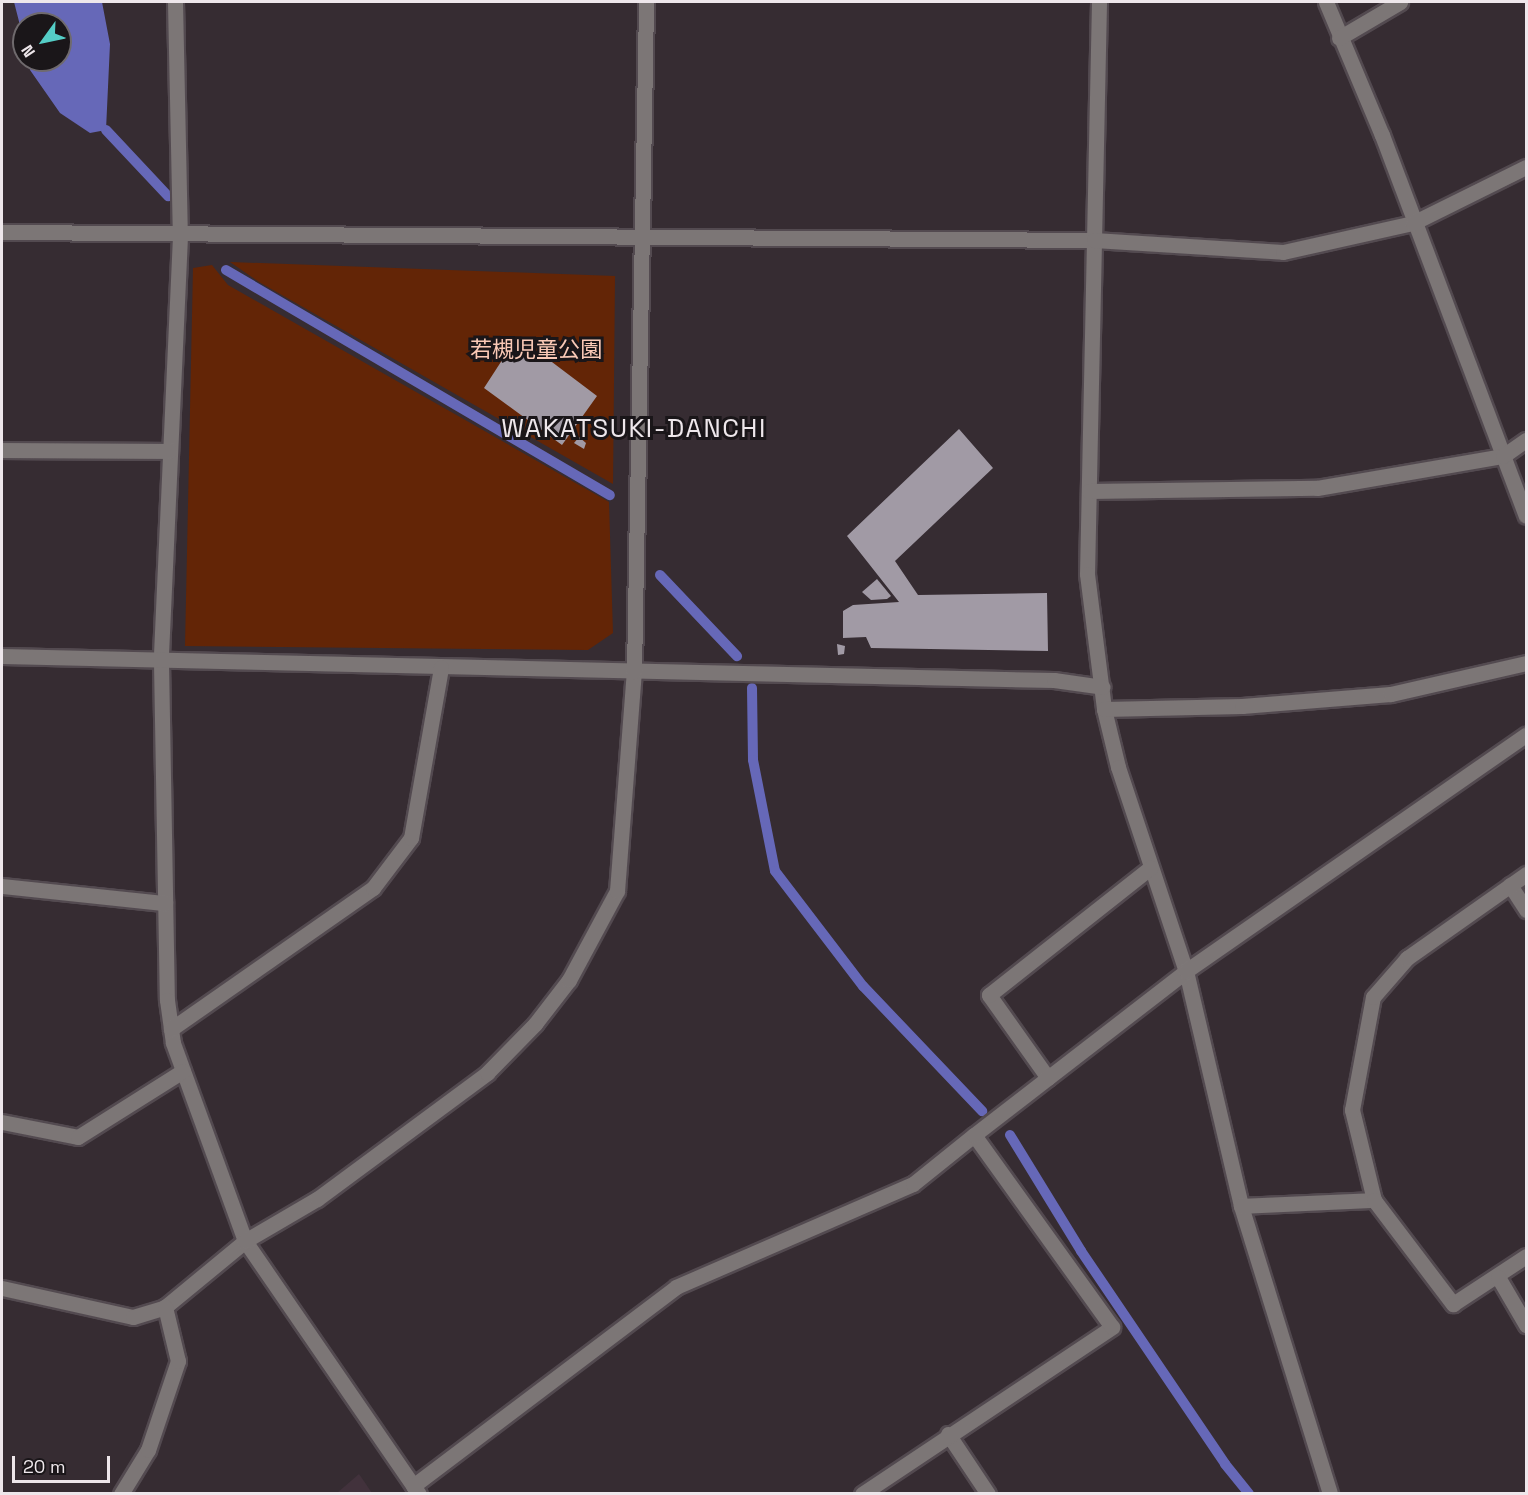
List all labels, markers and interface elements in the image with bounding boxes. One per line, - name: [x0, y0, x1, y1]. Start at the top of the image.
- north arrow: [12, 12, 72, 72]
- text: N: [16, 41, 40, 61]
- park label: 若槻児童公園: [470, 337, 602, 363]
- district label: WAKATSUKI-DANCHI: [501, 413, 767, 445]
- scale bar: [15, 1444, 112, 1482]
- text: 20 m: [23, 1455, 66, 1478]

